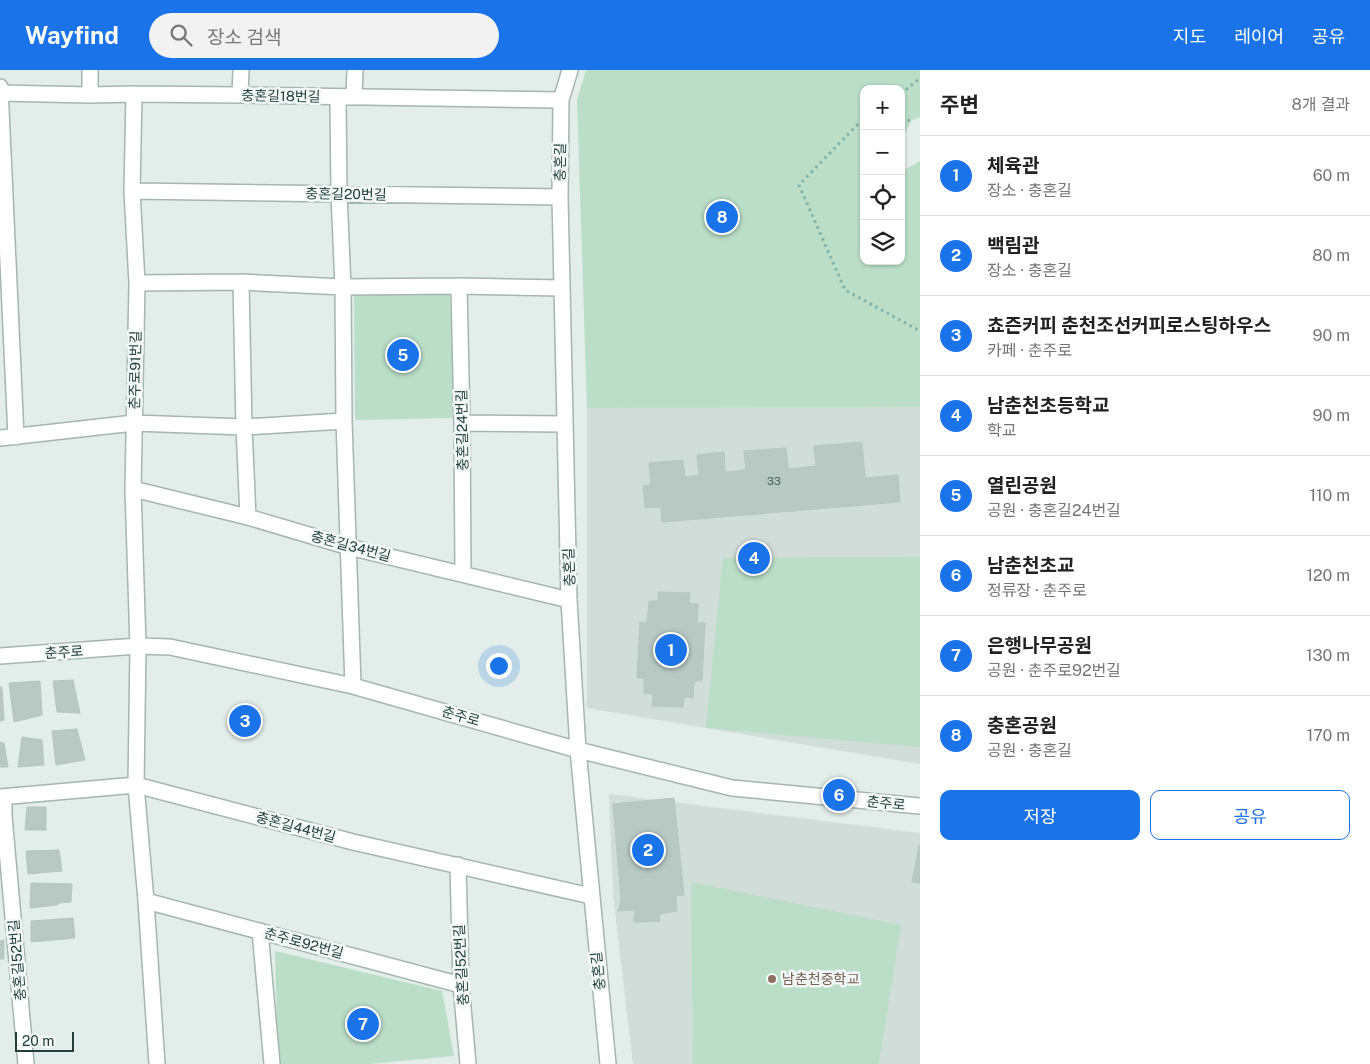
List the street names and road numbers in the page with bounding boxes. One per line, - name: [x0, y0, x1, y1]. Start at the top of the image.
- street label: 충혼길18번길: [241, 87, 321, 105]
- street label: 충혼길: [552, 143, 568, 181]
- street label: 충혼길20번길: [305, 185, 387, 203]
- street label: 춘주로91번길: [126, 330, 144, 410]
- street label: 충혼길24번길: [453, 389, 471, 471]
- street label: 충혼길34번길: [309, 528, 393, 564]
- street label: 충혼길: [560, 547, 578, 587]
- street label: 춘주로: [44, 643, 84, 661]
- street label: 춘주로: [440, 703, 482, 729]
- street label: 춘주로: [866, 793, 906, 813]
- street label: 충혼길44번길: [254, 809, 338, 845]
- street label: 충혼길52번길: [5, 919, 29, 1001]
- street label: 충혼길52번길: [451, 924, 471, 1006]
- street label: 춘주로92번길: [263, 925, 345, 961]
- street label: 충혼길: [588, 951, 608, 991]

